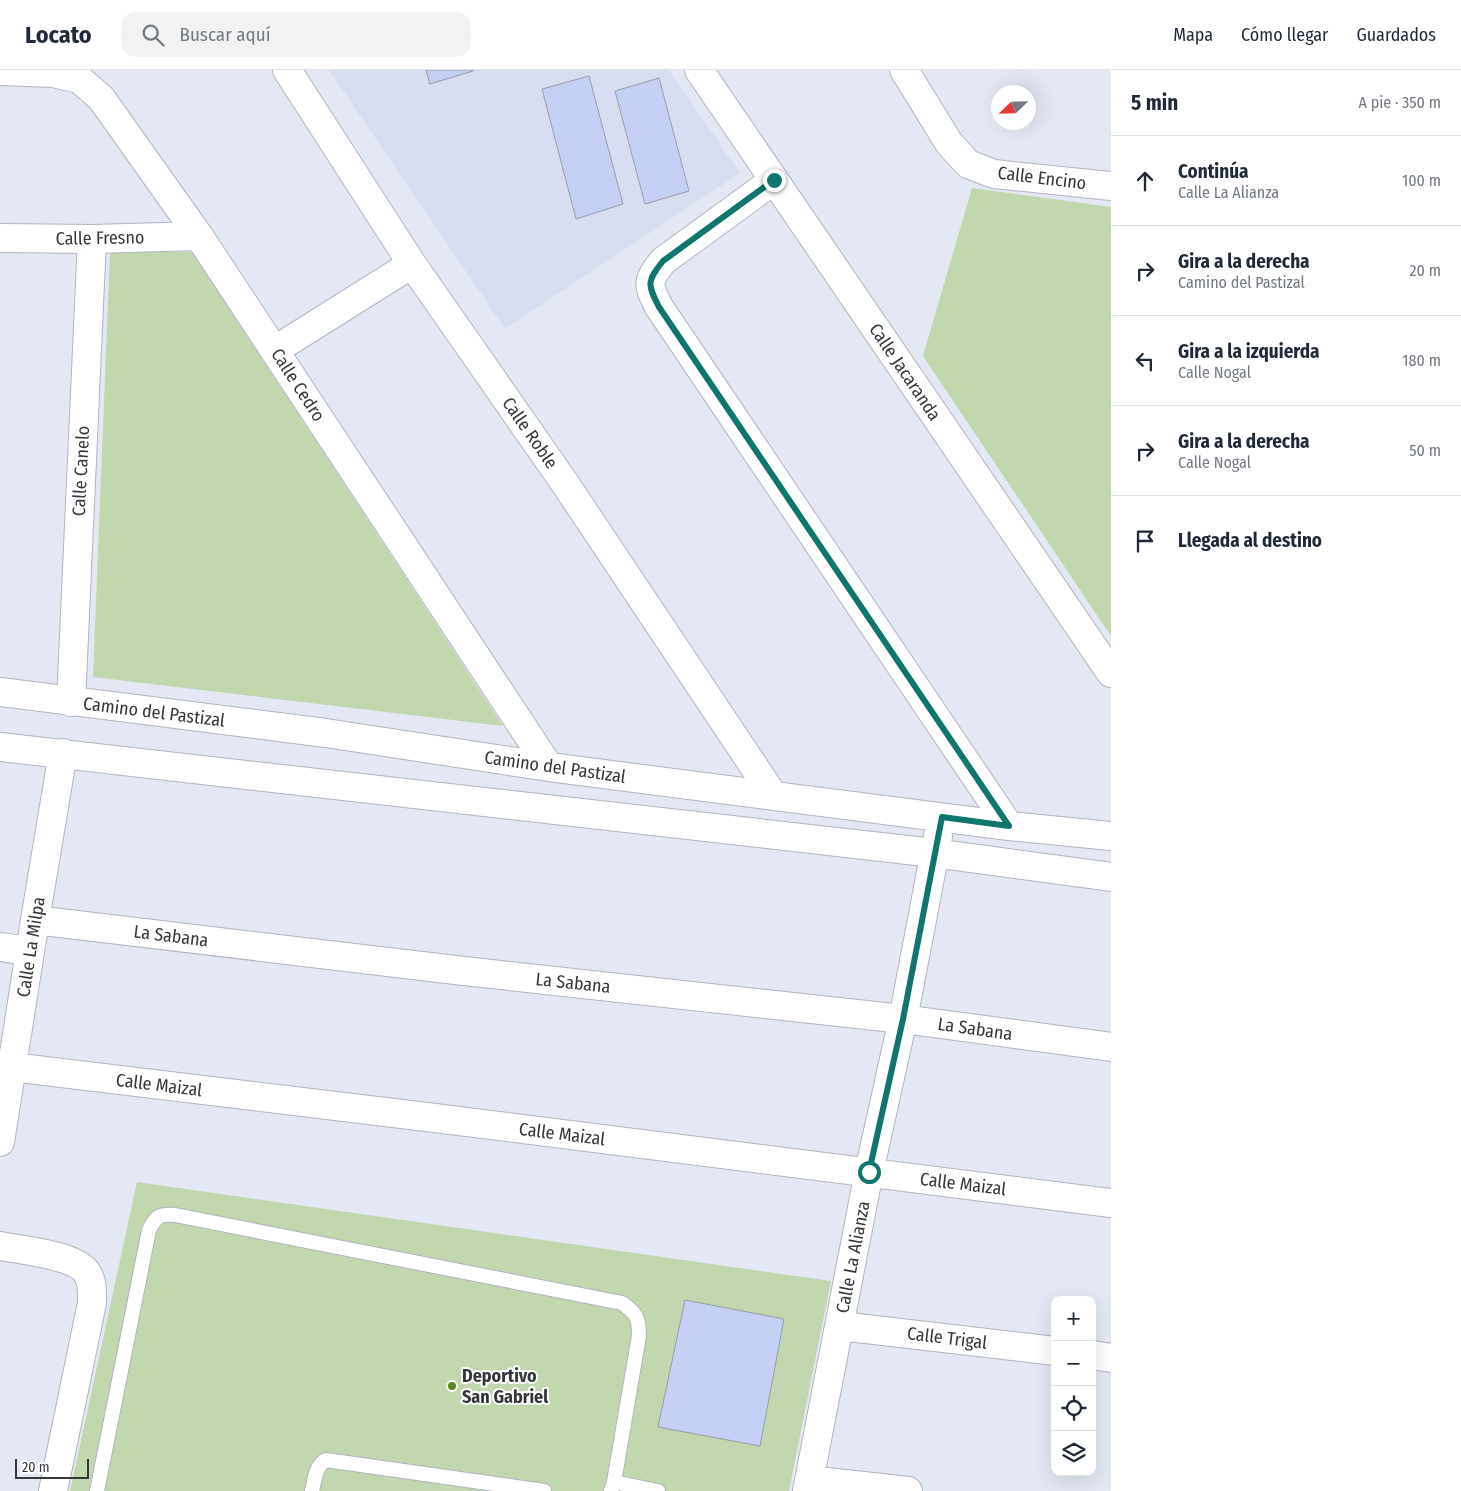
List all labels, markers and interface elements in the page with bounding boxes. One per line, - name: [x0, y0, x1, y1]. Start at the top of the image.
- search box: [121, 12, 471, 57]
- text: Locato: [25, 21, 91, 49]
- icon: search: [139, 21, 167, 49]
- text: Buscar aquí: [179, 23, 271, 46]
- text: Mapa: [1173, 24, 1213, 46]
- text: Cómo llegar: [1241, 24, 1328, 46]
- text: Guardados: [1356, 24, 1436, 46]
- north arrow: [991, 85, 1036, 130]
- text: 5 min: [1131, 90, 1178, 116]
- text: A pie · 350 m: [1359, 93, 1441, 112]
- text: Continúa: [1178, 160, 1249, 183]
- street label: Calle Encino: [996, 162, 1088, 194]
- icon: ahead: [1131, 167, 1159, 195]
- route end: [763, 169, 786, 192]
- text: 100 m: [1402, 171, 1441, 190]
- text: Calle La Alianza: [1178, 183, 1279, 202]
- street label: Calle Fresno: [55, 226, 145, 250]
- text: Gira a la derecha: [1178, 250, 1310, 273]
- icon: right: [1131, 257, 1159, 285]
- text: 20 m: [1410, 261, 1441, 280]
- text: Camino del Pastizal: [1178, 273, 1305, 292]
- street label: Calle Jacaranda: [864, 319, 946, 425]
- text: Gira a la izquierda: [1178, 340, 1320, 363]
- street label: Calle Cedro: [266, 344, 330, 426]
- icon: left: [1131, 347, 1159, 375]
- text: 180 m: [1402, 351, 1441, 370]
- text: Calle Nogal: [1178, 363, 1251, 382]
- street label: Calle Roble: [497, 393, 563, 473]
- street label: Calle Canelo: [68, 425, 94, 517]
- text: Gira a la derecha: [1178, 430, 1310, 453]
- icon: right: [1131, 437, 1159, 465]
- text: 50 m: [1409, 441, 1441, 460]
- text: Calle Nogal: [1178, 453, 1251, 472]
- icon: arrive: [1131, 527, 1159, 555]
- text: Llegada al destino: [1178, 529, 1322, 552]
- street label: Camino del Pastizal: [82, 692, 226, 732]
- street label: Camino del Pastizal: [483, 746, 627, 788]
- street label: Calle La Milpa: [12, 895, 50, 999]
- street label: La Sabana: [132, 921, 210, 952]
- street label: La Sabana: [534, 968, 612, 998]
- street label: La Sabana: [936, 1013, 1014, 1045]
- street label: Calle Maizal: [115, 1069, 204, 1101]
- street label: Calle Maizal: [518, 1118, 607, 1150]
- route start: [858, 1161, 881, 1184]
- street label: Calle Maizal: [919, 1168, 1008, 1200]
- street label: Calle La Alianza: [831, 1199, 875, 1315]
- map controls: [1051, 1296, 1096, 1476]
- button: +: [1051, 1296, 1096, 1341]
- street label: Calle Trigal: [906, 1322, 988, 1354]
- button: −: [1051, 1341, 1096, 1386]
- place label: Deportivo San Gabriel: [462, 1365, 548, 1408]
- marker: Deportivo San Gabriel: [446, 1380, 458, 1392]
- button: locate: [1051, 1386, 1096, 1431]
- button: layers: [1051, 1431, 1096, 1476]
- scale bar: [15, 1456, 89, 1479]
- text: 20 m: [22, 1459, 50, 1476]

